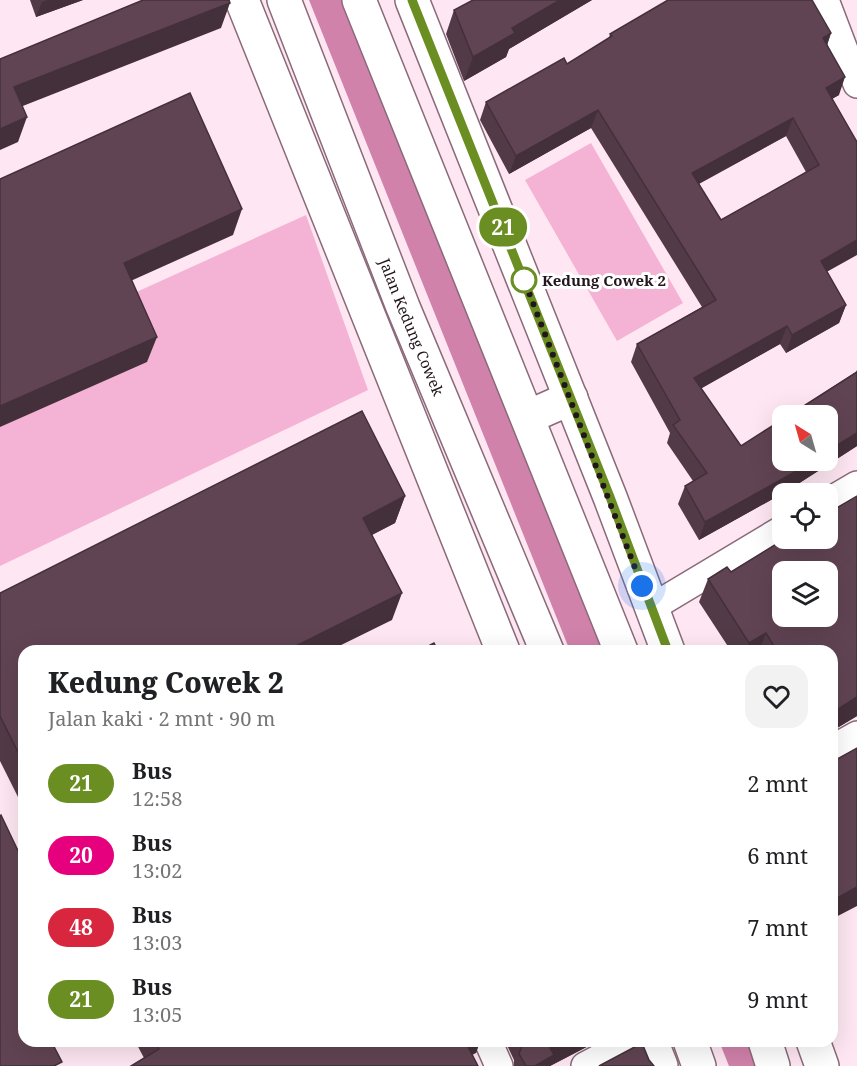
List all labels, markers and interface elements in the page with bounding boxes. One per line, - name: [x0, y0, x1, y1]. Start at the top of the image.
- line badge: 21: [476, 208, 530, 246]
- text: 21: [491, 213, 515, 241]
- street label: Jalan Kedung Cowek: [375, 254, 449, 399]
- marker: Kedung Cowek 2: [511, 267, 537, 293]
- place label: Kedung Cowek 2: [542, 270, 666, 290]
- north arrow: [772, 405, 838, 471]
- map controls: [772, 405, 838, 627]
- button: locate: [772, 483, 838, 549]
- button: layers: [772, 561, 838, 627]
- your location: [627, 571, 657, 601]
- text: Kedung Cowek 2: [48, 663, 284, 701]
- button: heart: [745, 665, 808, 728]
- text: Jalan kaki · 2 mnt · 90 m: [48, 705, 276, 732]
- text: Bus: [132, 755, 172, 785]
- text: 2 mnt: [747, 768, 808, 798]
- text: 21: [69, 769, 93, 797]
- text: 12:58: [132, 785, 182, 812]
- text: Bus: [132, 827, 172, 857]
- text: 6 mnt: [747, 840, 808, 870]
- text: 20: [69, 841, 93, 869]
- text: 13:02: [132, 857, 182, 884]
- text: Bus: [132, 899, 172, 929]
- text: 7 mnt: [747, 912, 808, 942]
- text: 48: [69, 913, 93, 941]
- text: 13:03: [132, 929, 182, 956]
- text: Bus: [132, 971, 172, 1001]
- text: 9 mnt: [747, 984, 808, 1014]
- text: 21: [69, 985, 93, 1013]
- text: 13:05: [132, 1001, 182, 1028]

